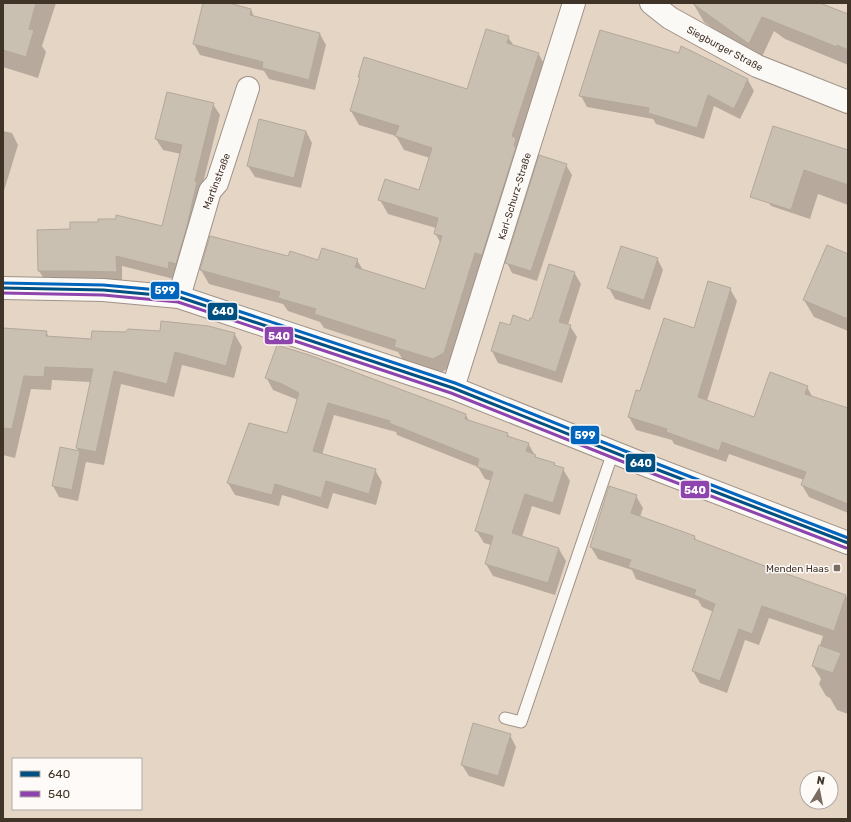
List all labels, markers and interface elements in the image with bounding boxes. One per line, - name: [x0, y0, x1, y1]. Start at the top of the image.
- street label: Siegburger Straße: [684, 24, 765, 74]
- street label: Martinstraße: [201, 151, 233, 211]
- street label: Karl-Schurz-Straße: [496, 151, 534, 241]
- line badge: 599: [150, 281, 180, 300]
- text: 599: [154, 284, 176, 297]
- line badge: 640: [207, 302, 238, 321]
- text: 640: [212, 305, 234, 318]
- line badge: 540: [264, 326, 294, 345]
- text: 540: [268, 330, 290, 343]
- line badge: 599: [570, 425, 600, 445]
- text: 599: [574, 429, 596, 442]
- line badge: 640: [625, 453, 656, 473]
- text: 640: [630, 457, 652, 470]
- line badge: 540: [680, 480, 710, 499]
- text: 540: [684, 484, 706, 497]
- place label: Menden Haas: [766, 563, 829, 575]
- marker: Menden Haas: [832, 563, 842, 573]
- legend: [12, 758, 142, 810]
- text: 640: [48, 767, 70, 781]
- north arrow: [799, 770, 839, 810]
- text: N: [816, 774, 826, 788]
- text: 540: [48, 787, 70, 801]

